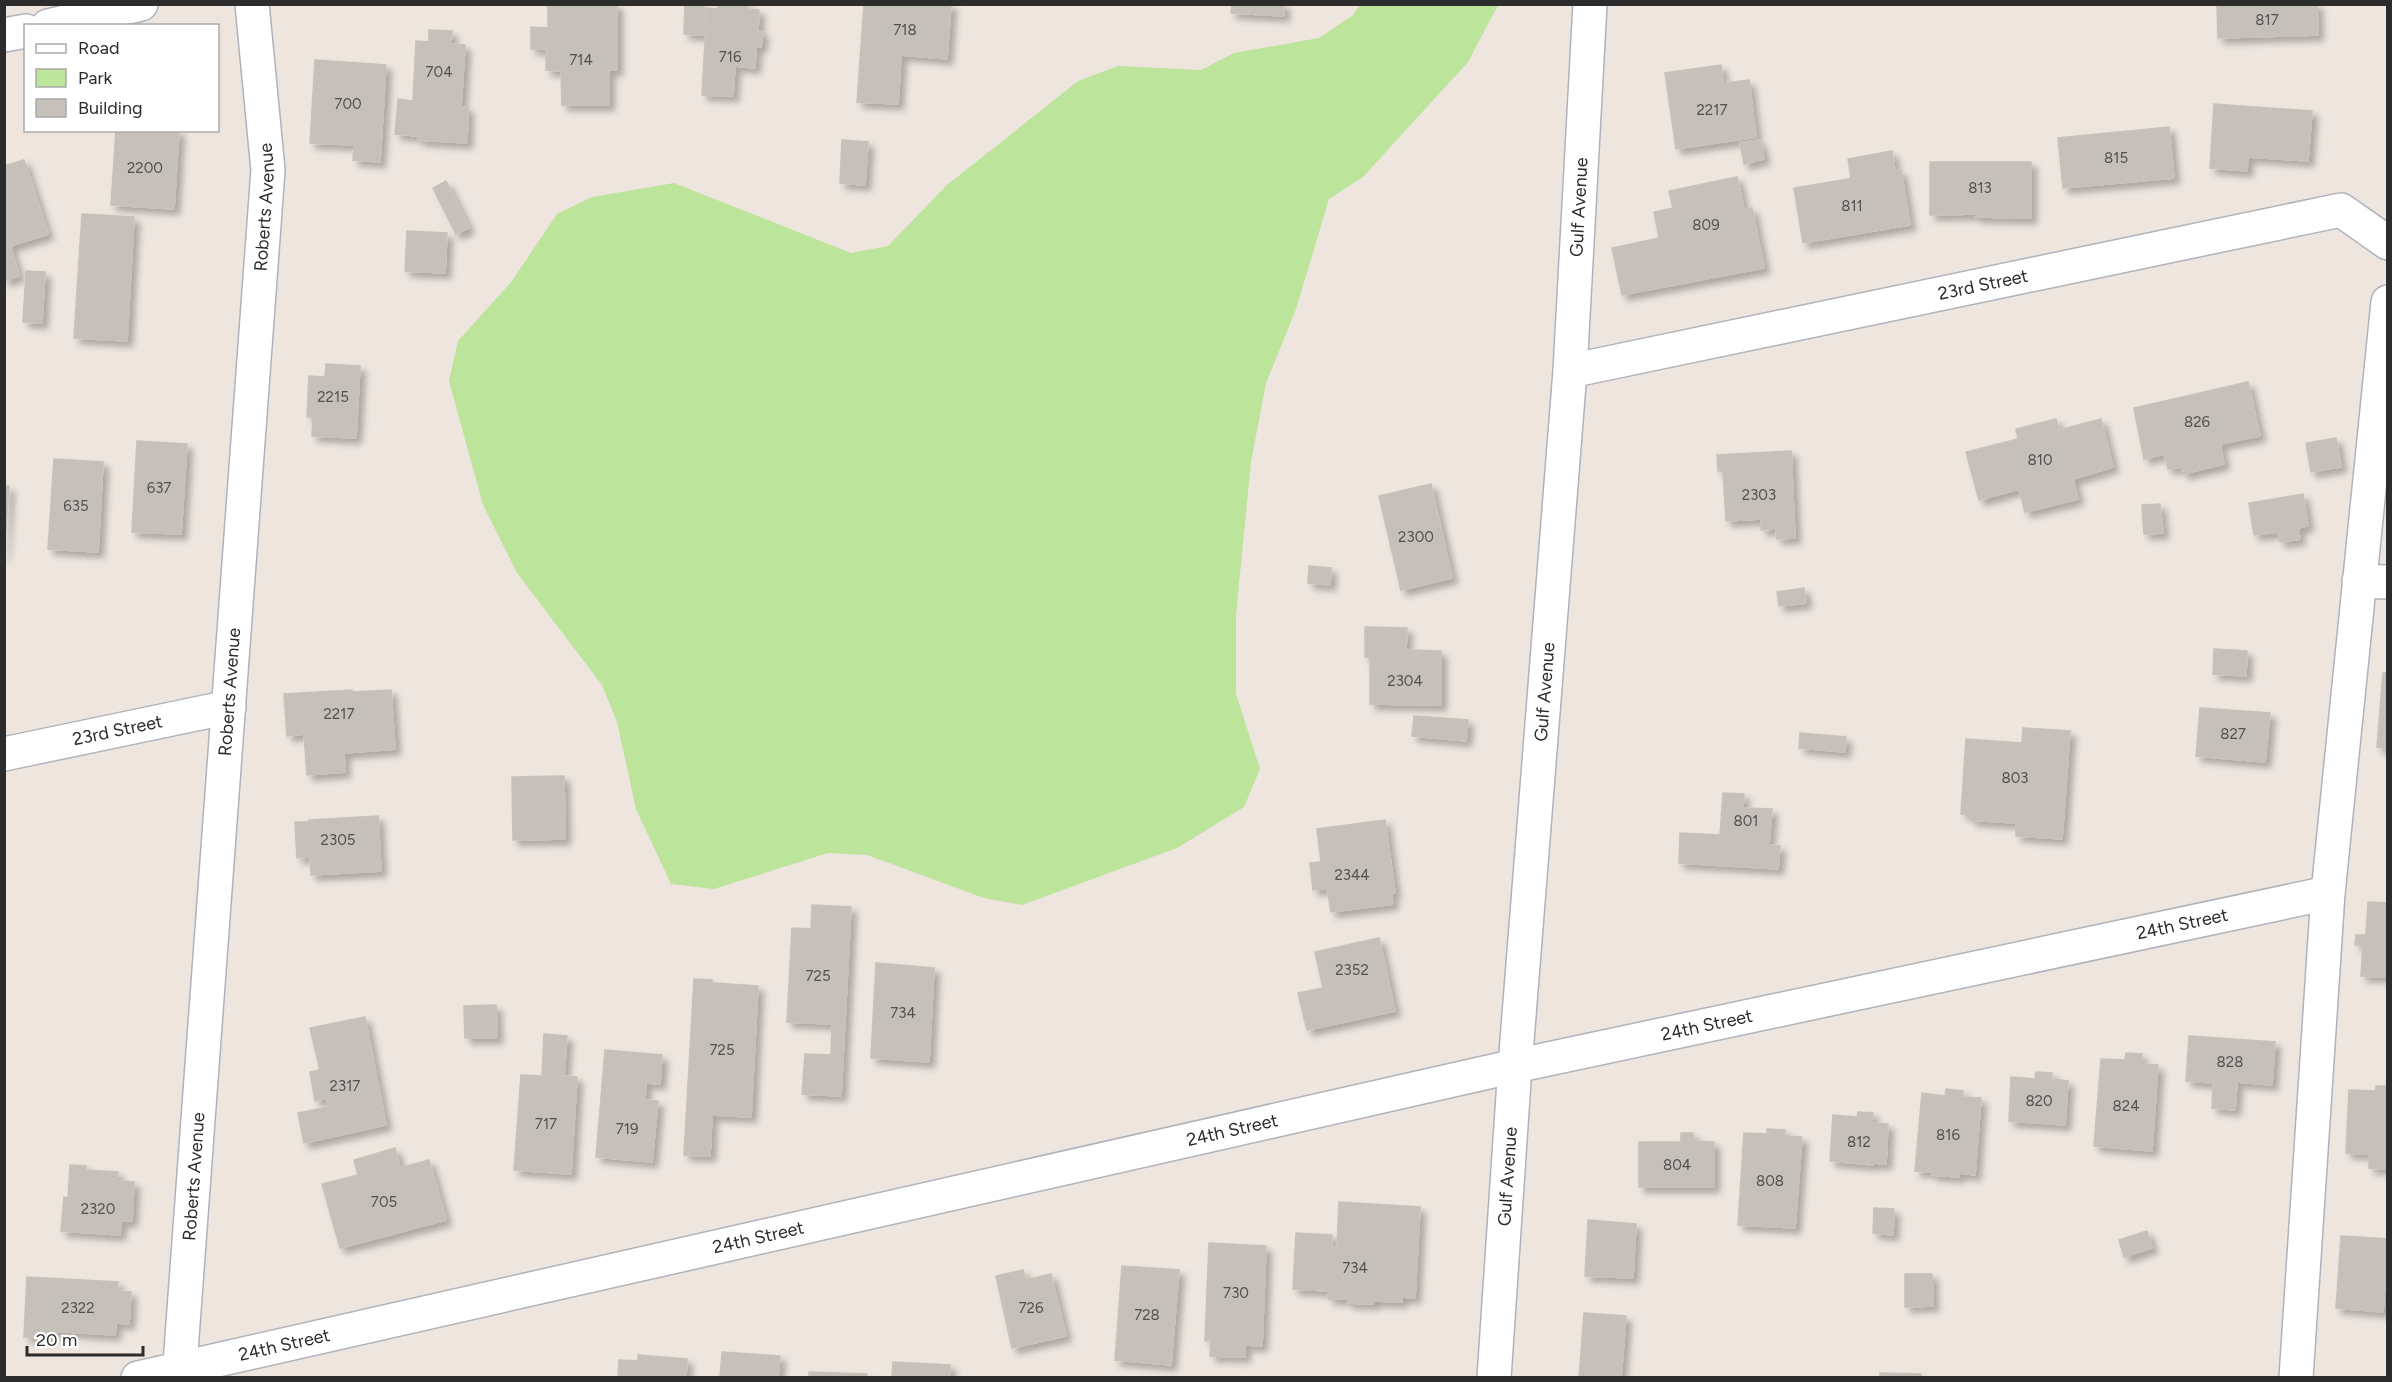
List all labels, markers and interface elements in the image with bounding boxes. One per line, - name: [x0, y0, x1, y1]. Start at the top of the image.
- house number: 817: [2255, 11, 2279, 29]
- house number: 718: [893, 21, 917, 39]
- legend: [24, 24, 219, 132]
- text: Road: [78, 37, 119, 59]
- house number: 716: [719, 48, 742, 66]
- house number: 714: [569, 51, 593, 69]
- house number: 704: [426, 63, 453, 81]
- text: Park: [78, 67, 113, 89]
- house number: 700: [334, 95, 362, 113]
- text: Building: [78, 97, 143, 119]
- house number: 2217: [1696, 101, 1728, 119]
- street label: Roberts Avenue: [250, 142, 279, 272]
- house number: 815: [2104, 149, 2128, 167]
- street label: Gulf Avenue: [1565, 157, 1593, 257]
- house number: 2200: [127, 159, 163, 177]
- house number: 813: [1968, 179, 1992, 197]
- house number: 811: [1841, 197, 1863, 215]
- house number: 809: [1692, 216, 1720, 234]
- street label: 23rd Street: [1936, 265, 2030, 305]
- house number: 2215: [317, 388, 349, 406]
- house number: 826: [2184, 413, 2211, 431]
- house number: 810: [2027, 451, 2053, 469]
- house number: 637: [147, 479, 171, 497]
- house number: 2303: [1742, 486, 1776, 504]
- house number: 635: [63, 497, 89, 515]
- house number: 2300: [1398, 528, 1434, 546]
- street label: Roberts Avenue: [214, 627, 245, 757]
- street label: Gulf Avenue: [1530, 641, 1560, 742]
- house number: 2304: [1387, 672, 1423, 690]
- house number: 2217: [323, 705, 355, 723]
- street label: 23rd Street: [71, 710, 165, 750]
- house number: 827: [2220, 725, 2246, 743]
- house number: 803: [2002, 769, 2029, 787]
- house number: 801: [1733, 812, 1759, 830]
- house number: 2305: [321, 831, 355, 849]
- house number: 2344: [1334, 866, 1370, 884]
- street label: 24th Street: [2134, 904, 2230, 944]
- house number: 2352: [1335, 961, 1369, 979]
- house number: 725: [805, 967, 831, 985]
- house number: 734: [890, 1004, 916, 1022]
- street label: 24th Street: [1659, 1005, 1755, 1046]
- house number: 725: [709, 1041, 735, 1059]
- house number: 828: [2217, 1053, 2243, 1071]
- house number: 2317: [330, 1077, 360, 1095]
- house number: 820: [2025, 1092, 2053, 1110]
- house number: 824: [2113, 1097, 2139, 1115]
- street label: 24th Street: [1184, 1109, 1280, 1151]
- street label: Roberts Avenue: [178, 1111, 210, 1242]
- house number: 717: [535, 1115, 557, 1133]
- house number: 719: [616, 1120, 638, 1138]
- street label: Gulf Avenue: [1493, 1126, 1522, 1227]
- house number: 816: [1936, 1126, 1960, 1144]
- house number: 812: [1847, 1133, 1871, 1151]
- house number: 804: [1663, 1156, 1691, 1174]
- house number: 808: [1756, 1172, 1784, 1190]
- house number: 705: [371, 1193, 397, 1211]
- house number: 2320: [81, 1200, 115, 1218]
- street label: 24th Street: [710, 1216, 806, 1258]
- house number: 734: [1342, 1259, 1368, 1277]
- house number: 730: [1223, 1284, 1249, 1302]
- house number: 2322: [61, 1299, 95, 1317]
- house number: 726: [1019, 1299, 1044, 1317]
- house number: 728: [1134, 1306, 1160, 1324]
- scale bar: [27, 1319, 142, 1357]
- street label: 24th Street: [237, 1324, 332, 1366]
- text: 20 m: [36, 1329, 77, 1351]

